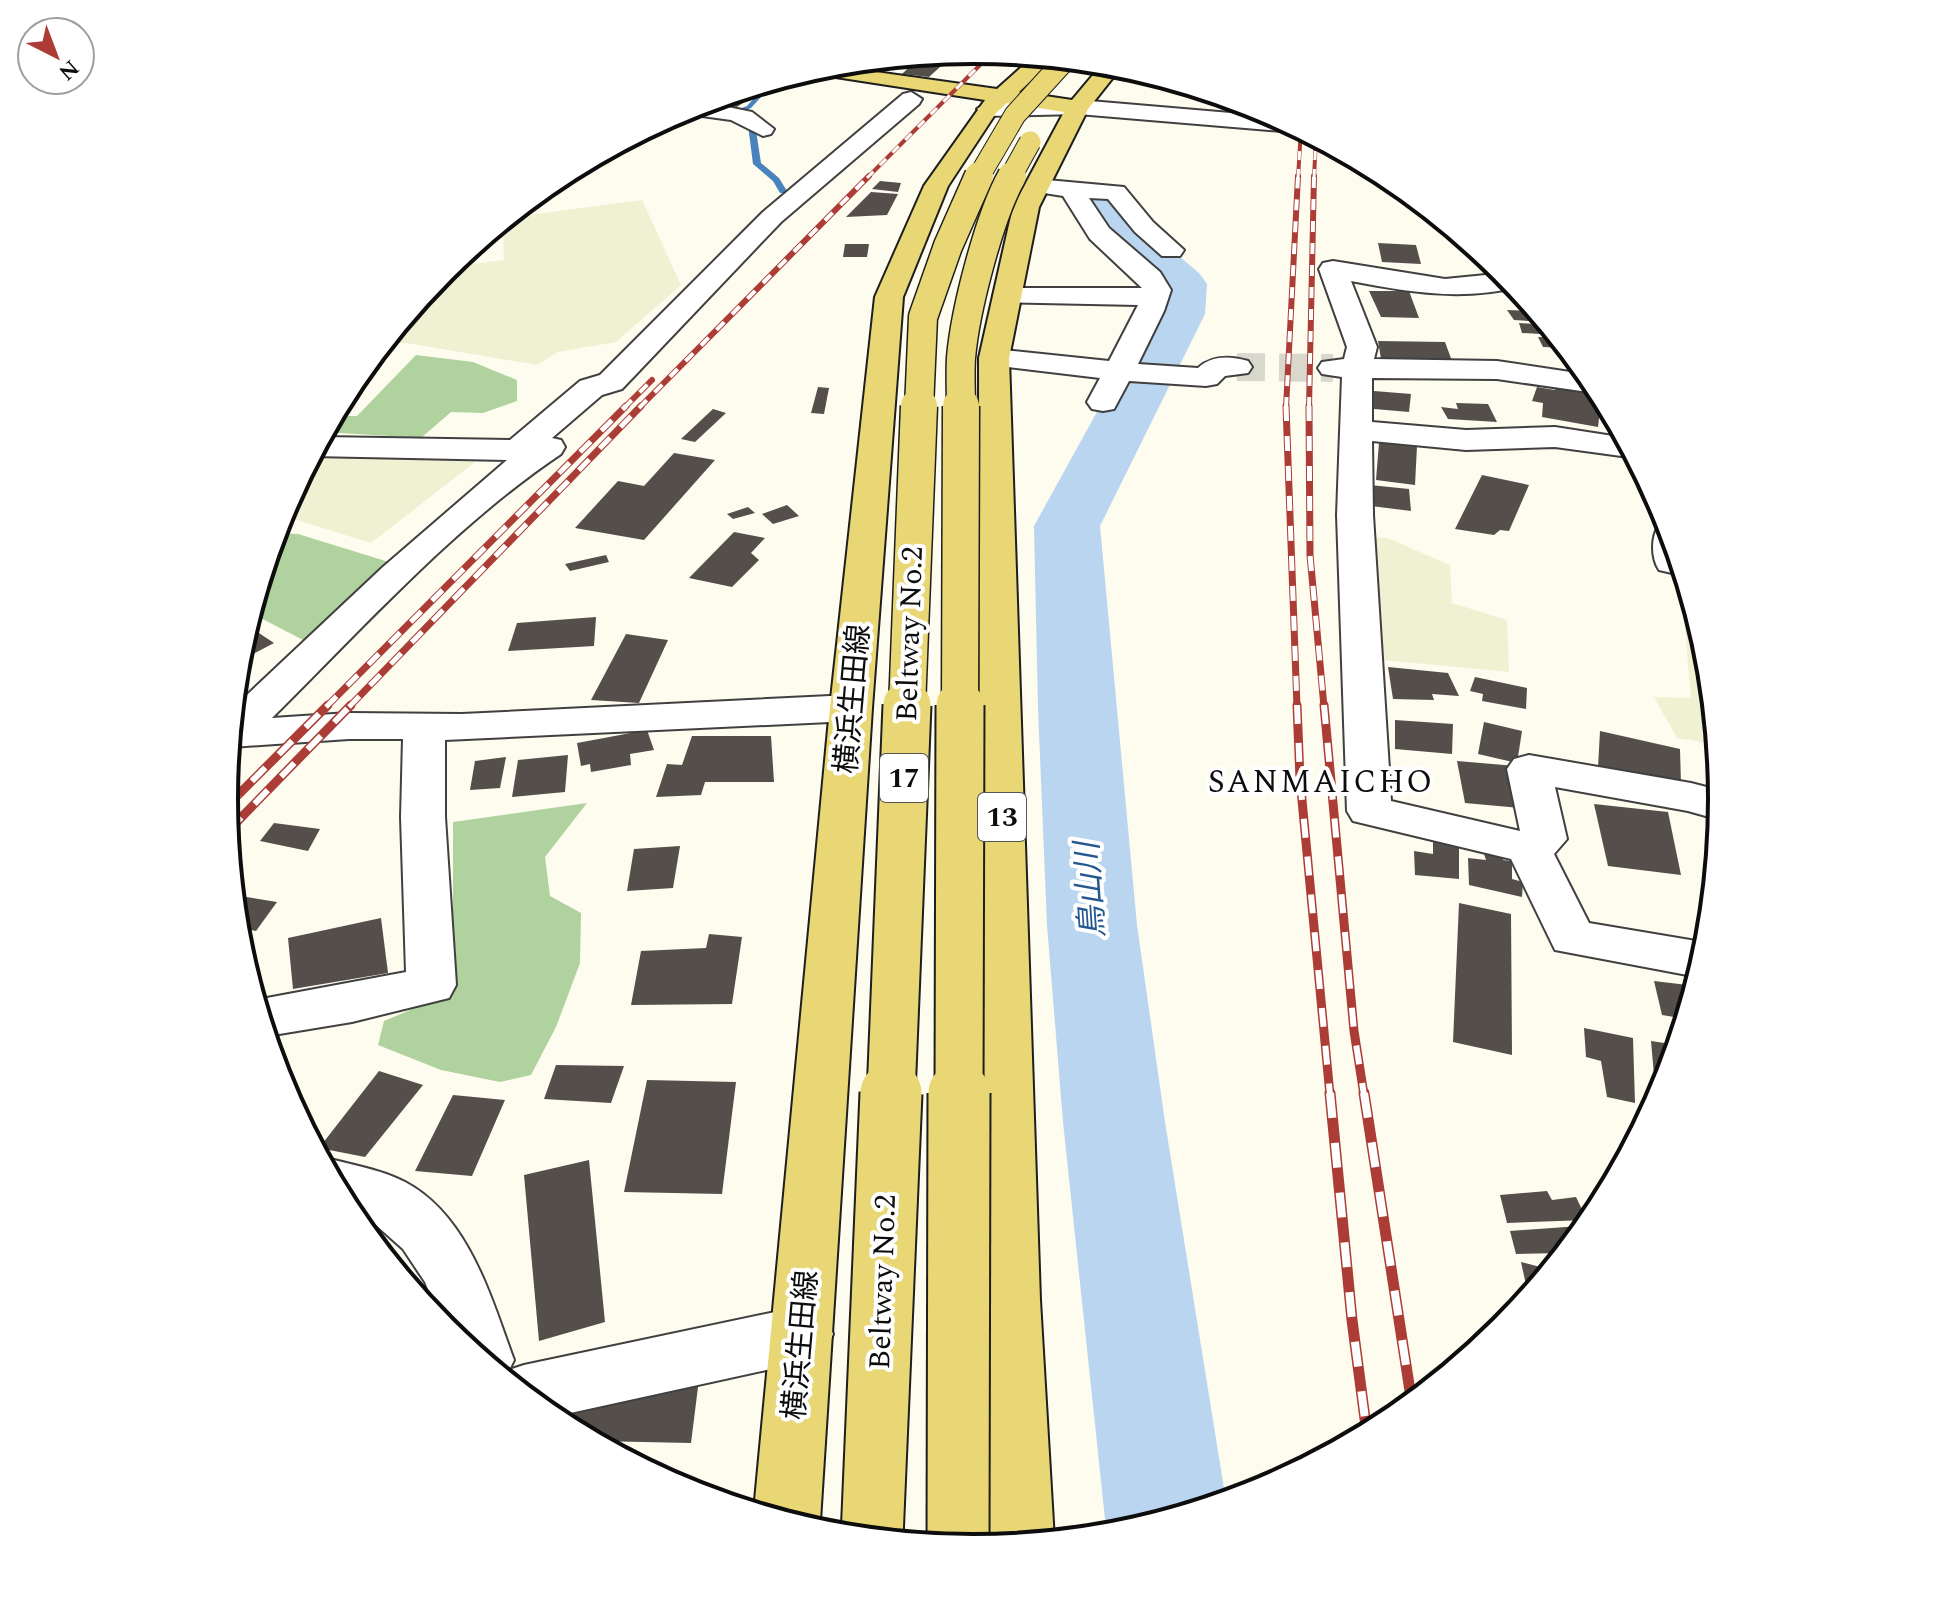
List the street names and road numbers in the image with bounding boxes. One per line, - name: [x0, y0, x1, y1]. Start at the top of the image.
- street label: Beltway No.2: [884, 546, 936, 722]
- street label: 横浜生田線: [824, 622, 882, 776]
- road number: 17: [880, 754, 928, 802]
- road number: 13: [978, 793, 1026, 841]
- street label: Beltway No.2: [857, 1194, 909, 1370]
- street label: 横浜生田線: [772, 1268, 830, 1422]

